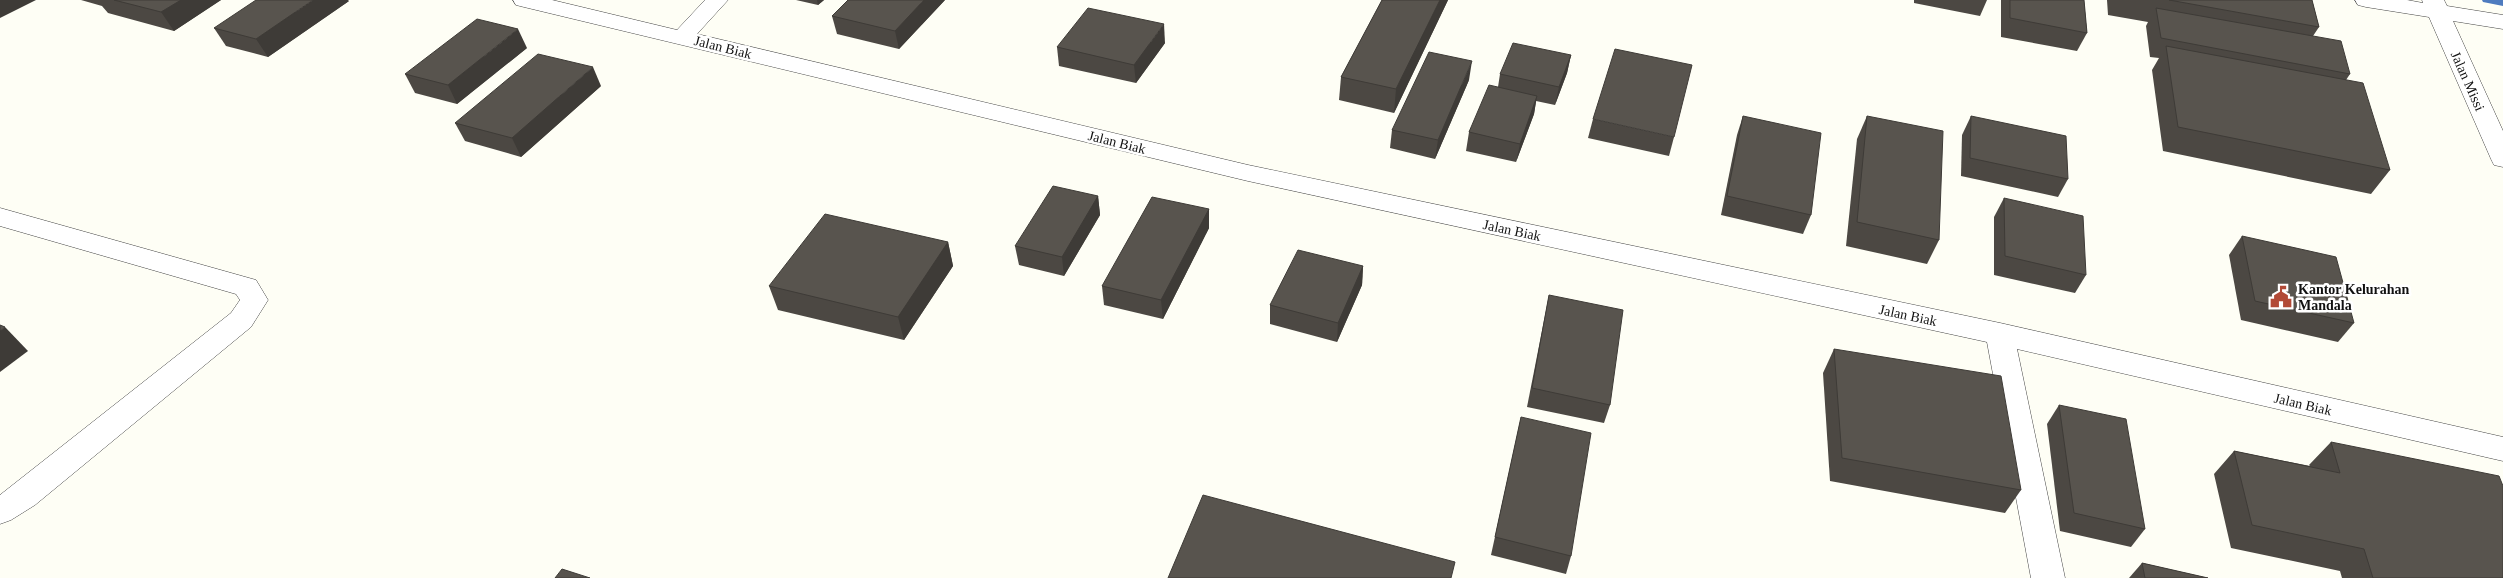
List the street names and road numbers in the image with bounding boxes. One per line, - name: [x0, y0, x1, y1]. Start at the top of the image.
- street label: Jalan Biak: [693, 33, 753, 62]
- street label: Jalan Missi: [2448, 49, 2487, 113]
- street label: Jalan Biak: [1087, 128, 1147, 157]
- street label: Jalan Biak: [1482, 217, 1542, 244]
- street label: Jalan Biak: [1878, 302, 1938, 329]
- street label: Jalan Biak: [2273, 391, 2333, 418]

